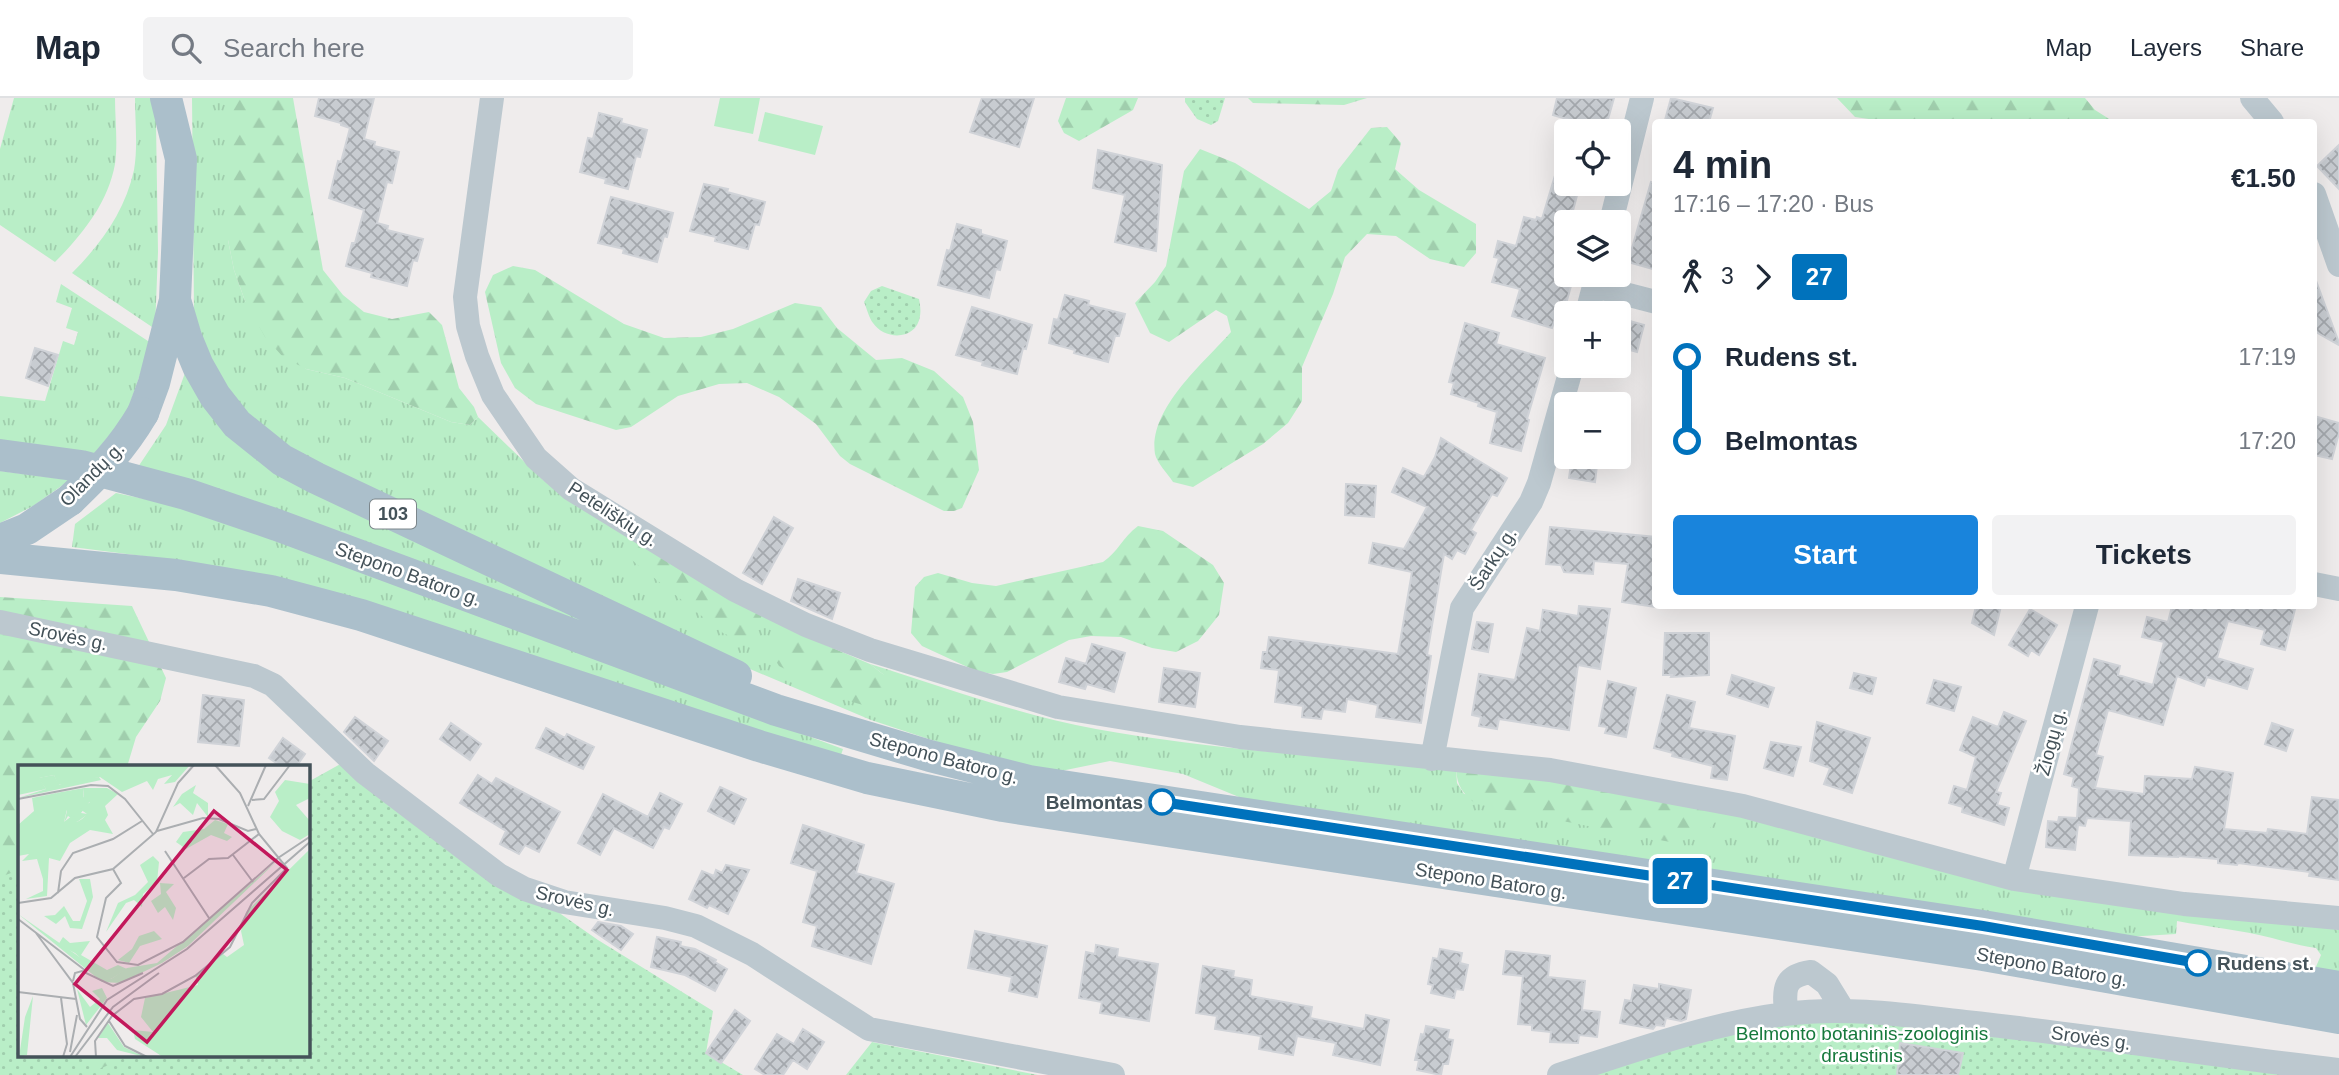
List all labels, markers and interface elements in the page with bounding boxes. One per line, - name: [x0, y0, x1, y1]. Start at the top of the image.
- search box: [143, 17, 633, 80]
- text: Map: [35, 29, 101, 66]
- icon: search: [167, 29, 205, 67]
- text: Search here: [223, 33, 365, 63]
- text: Map: [2045, 34, 2092, 61]
- text: Layers: [2130, 34, 2202, 61]
- text: Share: [2240, 34, 2304, 61]
- map controls: [1554, 119, 1631, 469]
- button: locate: [1554, 119, 1631, 196]
- text: 4 min: [1673, 144, 1772, 186]
- text: €1.50: [2231, 163, 2296, 193]
- text: 17:16 – 17:20 · Bus: [1673, 191, 1874, 217]
- button: layers: [1554, 210, 1631, 287]
- icon: walk: [1673, 258, 1711, 296]
- icon: forward: [1744, 258, 1782, 296]
- text: 3: [1721, 263, 1734, 289]
- text: 27: [1806, 263, 1833, 290]
- button: +: [1554, 301, 1631, 378]
- text: Rudens st.: [1725, 342, 1858, 372]
- text: 17:19: [2238, 344, 2296, 370]
- button: −: [1554, 392, 1631, 469]
- text: Belmontas: [1725, 426, 1858, 456]
- text: 17:20: [2238, 428, 2296, 454]
- street label: Olandų g.: [55, 437, 129, 511]
- street label: Peteliškių g.: [564, 477, 662, 551]
- road number: 103: [370, 500, 416, 528]
- button: Start: [1673, 515, 1978, 595]
- button: Tickets: [1992, 515, 2296, 595]
- street label: Šarkų g.: [1465, 524, 1521, 594]
- street label: Stepono Batoro g.: [332, 538, 484, 610]
- street label: Srovės g.: [27, 617, 109, 655]
- street label: Žiogų g.: [2032, 706, 2070, 778]
- street label: Stepono Batoro g.: [867, 728, 1021, 788]
- inset map: [18, 765, 310, 1058]
- marker: Belmontas: [1149, 789, 1175, 815]
- place label: Belmontas: [1046, 792, 1143, 813]
- line badge: 27: [1648, 858, 1712, 904]
- street label: Stepono Batoro g.: [1414, 859, 1568, 903]
- text: 27: [1667, 867, 1693, 894]
- street label: Srovės g.: [534, 882, 616, 920]
- street label: Stepono Batoro g.: [1975, 943, 2129, 991]
- marker: Rudens st.: [2185, 950, 2211, 976]
- place label: Rudens st.: [2217, 953, 2314, 974]
- street label: Srovės g.: [2050, 1022, 2132, 1054]
- park label: Belmonto botaninis-zoologinis draustinis: [1736, 1023, 1988, 1066]

